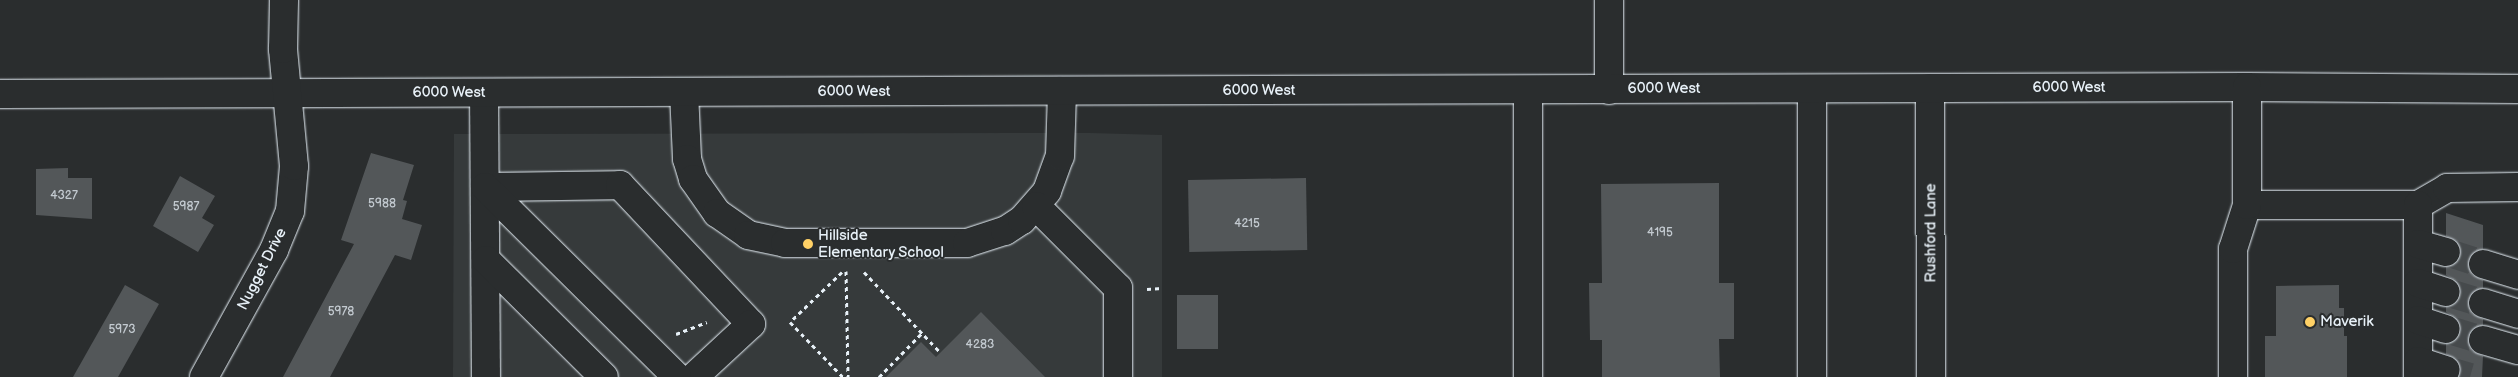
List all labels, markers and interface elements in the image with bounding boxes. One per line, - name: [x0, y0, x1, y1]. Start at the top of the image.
- street label: 6000 West: [2032, 79, 2106, 97]
- street label: 6000 West: [1627, 80, 1701, 98]
- street label: 6000 West: [1222, 82, 1296, 100]
- street label: 6000 West: [817, 83, 891, 101]
- street label: 6000 West: [412, 84, 486, 102]
- street label: Rushford Lane: [1922, 183, 1940, 283]
- house number: 4327: [50, 189, 78, 203]
- house number: 5988: [368, 197, 396, 211]
- house number: 5987: [173, 200, 199, 214]
- house number: 4215: [1234, 217, 1260, 231]
- street label: Nugget Drive: [234, 225, 290, 313]
- place label: Hillside Elementary School: [818, 226, 945, 261]
- house number: 4195: [1647, 226, 1673, 240]
- marker: Hillside Elementary School: [802, 238, 814, 250]
- house number: 5978: [328, 305, 354, 319]
- place label: Maverik: [2320, 313, 2374, 331]
- marker: Maverik: [2304, 316, 2316, 328]
- house number: 5973: [108, 323, 136, 337]
- house number: 4283: [966, 338, 994, 352]

